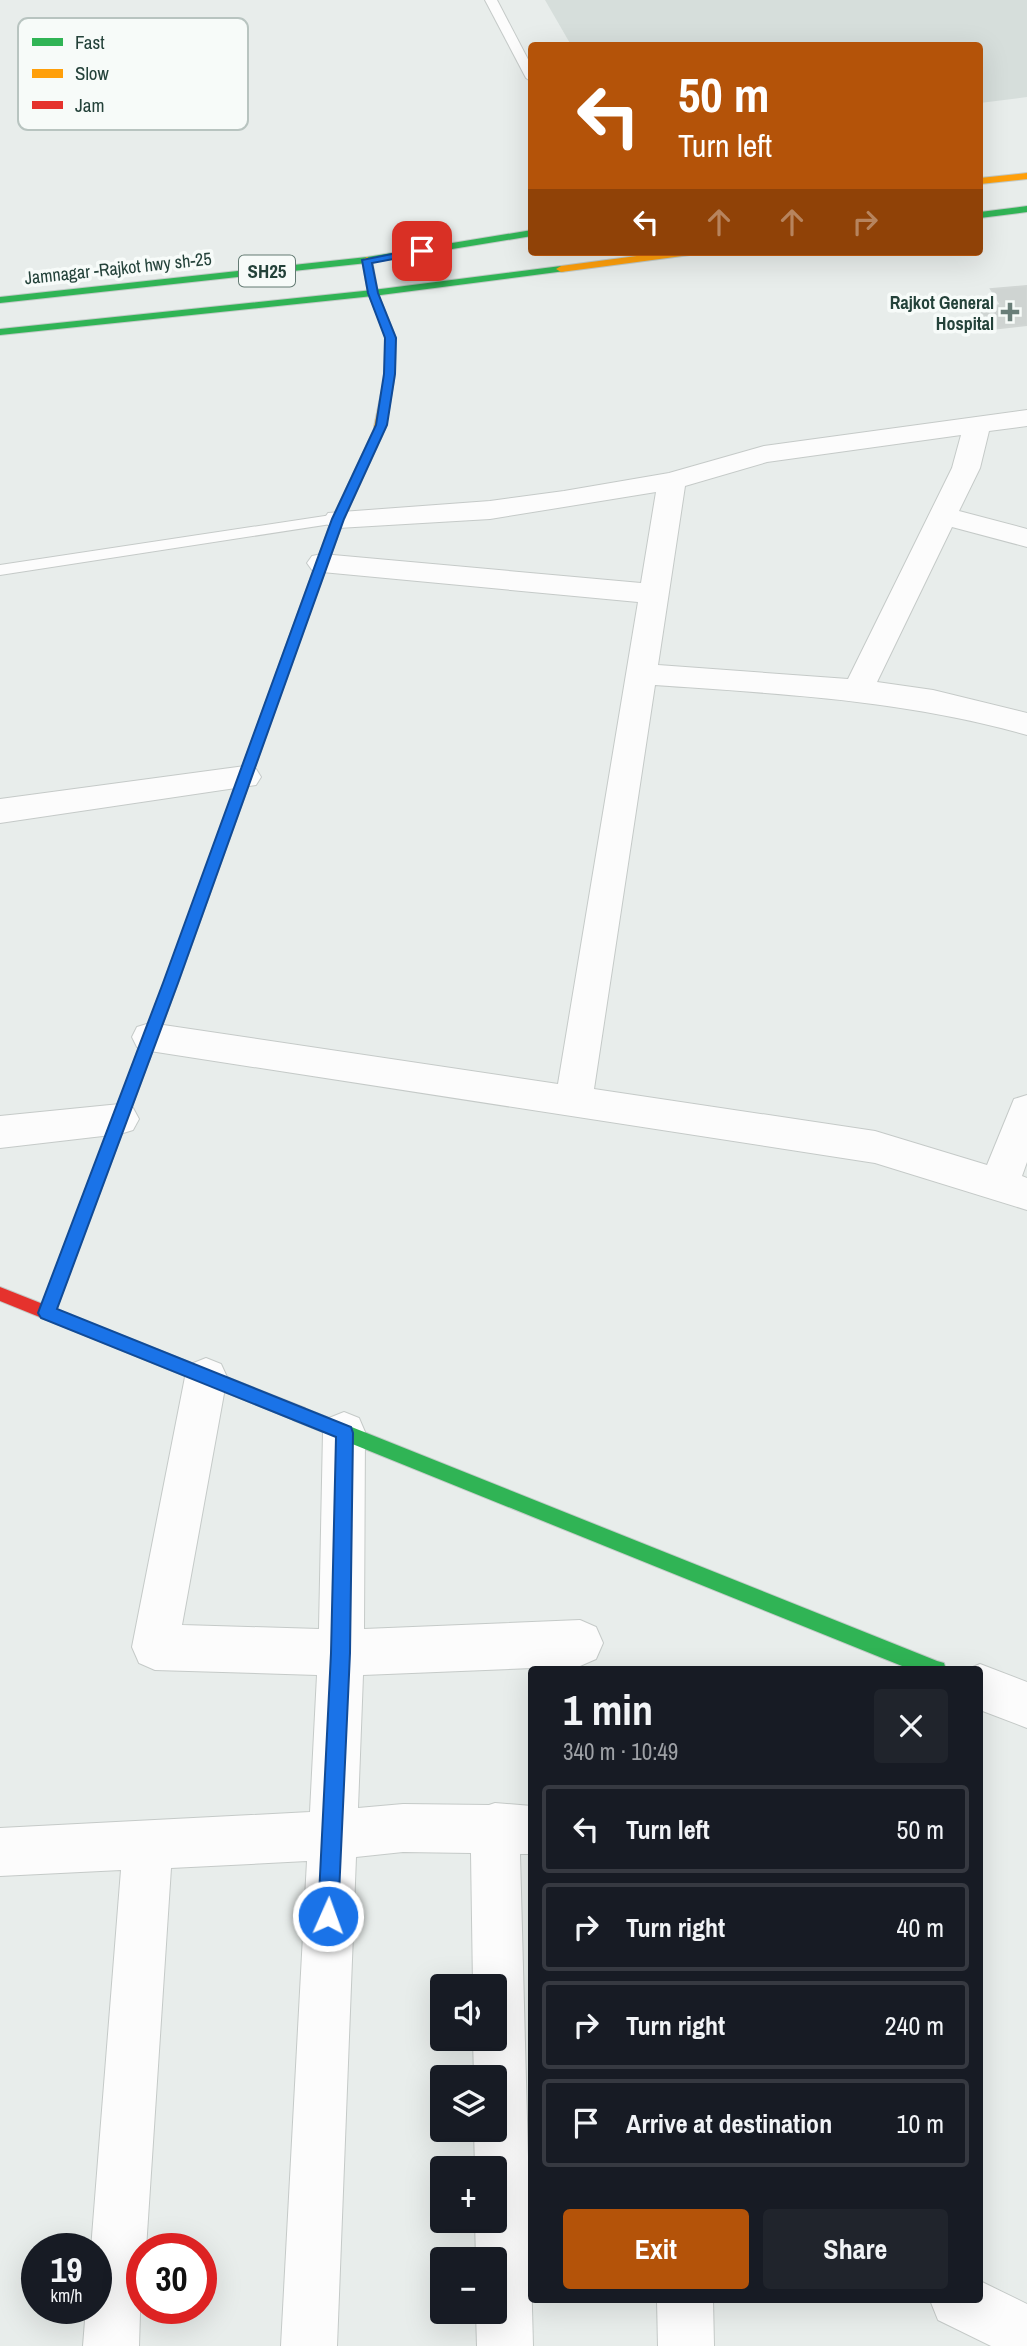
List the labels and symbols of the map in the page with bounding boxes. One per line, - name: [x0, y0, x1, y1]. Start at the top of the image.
- legend: [18, 18, 248, 130]
- text: Fast: [75, 29, 105, 55]
- text: Slow: [75, 60, 110, 86]
- text: Jam: [75, 92, 104, 118]
- pin: [392, 221, 452, 281]
- street label: Jamnagar -Rajkot hwy sh-25: [23, 246, 213, 290]
- road number: SH25: [239, 256, 295, 286]
- place label: Rajkot General Hospital: [890, 290, 994, 336]
- marker: Rajkot General Hospital: [1000, 302, 1020, 322]
- position arrow: [291, 1879, 365, 1953]
- speed limit sign: 30: [126, 2233, 217, 2324]

